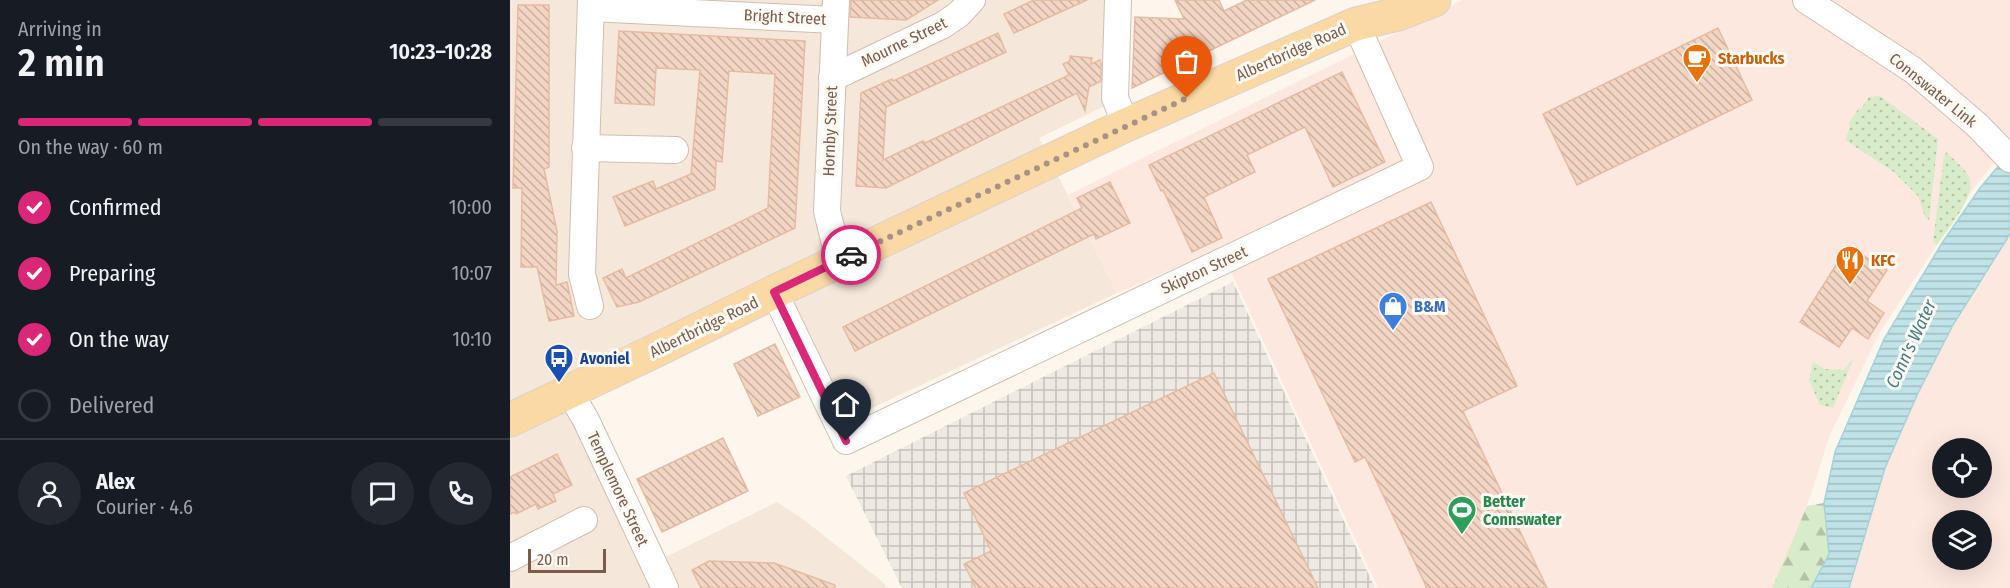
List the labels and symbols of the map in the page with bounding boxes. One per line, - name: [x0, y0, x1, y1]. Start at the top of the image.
- street label: Bright Street: [743, 5, 828, 29]
- street label: Mourne Street: [858, 13, 951, 71]
- street label: Albertbridge Road: [1233, 19, 1349, 85]
- pin: [1161, 36, 1212, 98]
- cafe icon: Starbucks: [1681, 42, 1713, 84]
- place label: Starbucks: [1718, 49, 1785, 68]
- street label: Connswater Link: [1885, 49, 1981, 131]
- street label: Hornby Street: [819, 85, 841, 177]
- courier: [821, 225, 881, 285]
- street label: Skipton Street: [1158, 241, 1251, 298]
- restaurant icon: KFC: [1834, 244, 1866, 286]
- place label: KFC: [1871, 251, 1896, 270]
- shop icon: B&M: [1377, 290, 1409, 332]
- street label: Albertbridge Road: [646, 292, 762, 362]
- water label: Conn's Water: [1881, 296, 1941, 392]
- place label: B&M: [1414, 297, 1446, 316]
- bus stop icon: Avoniel: [543, 342, 575, 384]
- place label: Avoniel: [579, 349, 630, 368]
- pin: [820, 379, 871, 441]
- street label: Templemore Street: [583, 429, 653, 550]
- place label: Better Connswater: [1483, 492, 1561, 529]
- sports icon: Better Connswater: [1446, 494, 1478, 536]
- scale bar: [528, 546, 606, 574]

